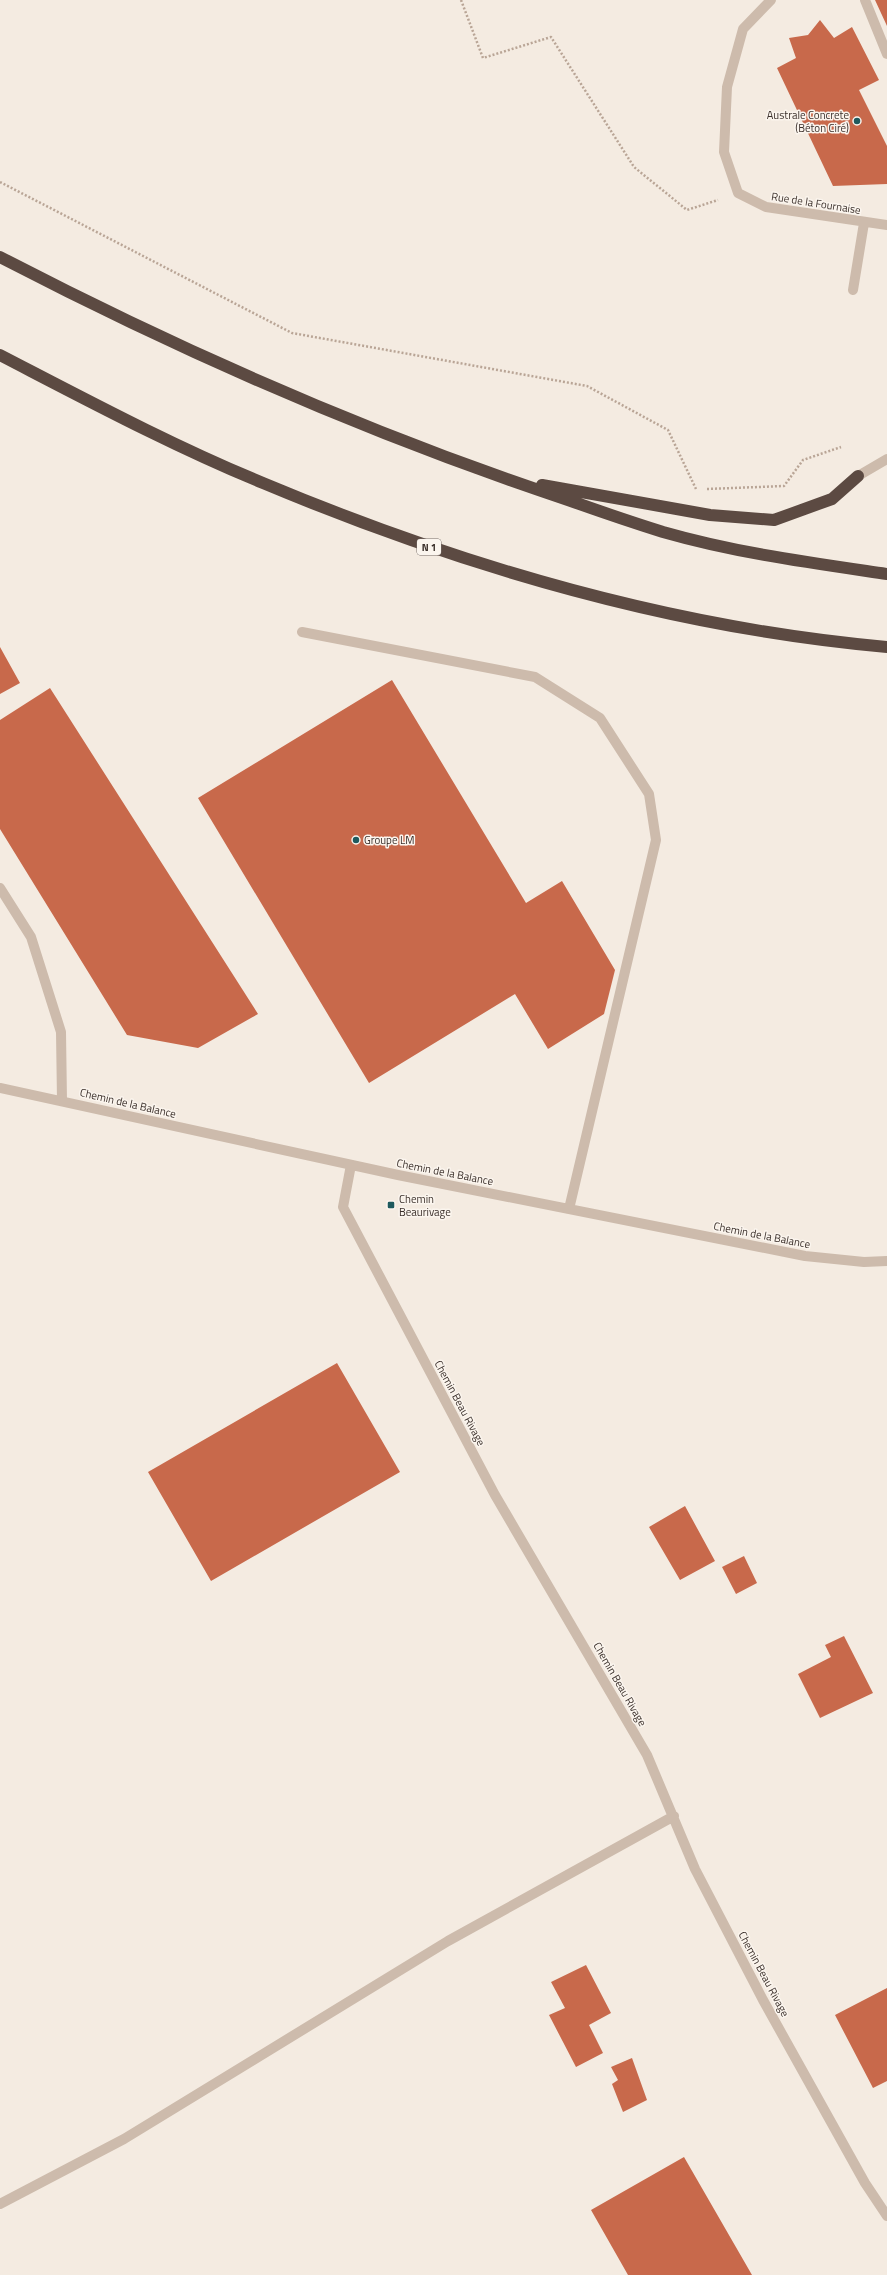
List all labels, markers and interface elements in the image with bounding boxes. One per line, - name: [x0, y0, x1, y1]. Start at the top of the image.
- place label: Australe Concrete (Béton Ciré): [767, 107, 849, 136]
- marker: Australe Concrete (Béton Ciré): [852, 116, 862, 126]
- street label: Rue de la Fournaise: [770, 188, 862, 218]
- road number: N 1: [417, 539, 441, 555]
- place label: Groupe LM: [364, 832, 414, 848]
- marker: Groupe LM: [351, 835, 361, 845]
- street label: Chemin de la Balance: [78, 1084, 178, 1122]
- street label: Chemin de la Balance: [395, 1155, 495, 1189]
- place label: Chemin Beaurivage: [399, 1191, 451, 1220]
- marker: Chemin Beaurivage: [386, 1200, 396, 1210]
- street label: Chemin de la Balance: [712, 1218, 812, 1252]
- street label: Chemin Beau Rivage: [431, 1357, 489, 1449]
- street label: Chemin Beau Rivage: [589, 1639, 651, 1729]
- street label: Chemin Beau Rivage: [735, 1928, 793, 2020]

